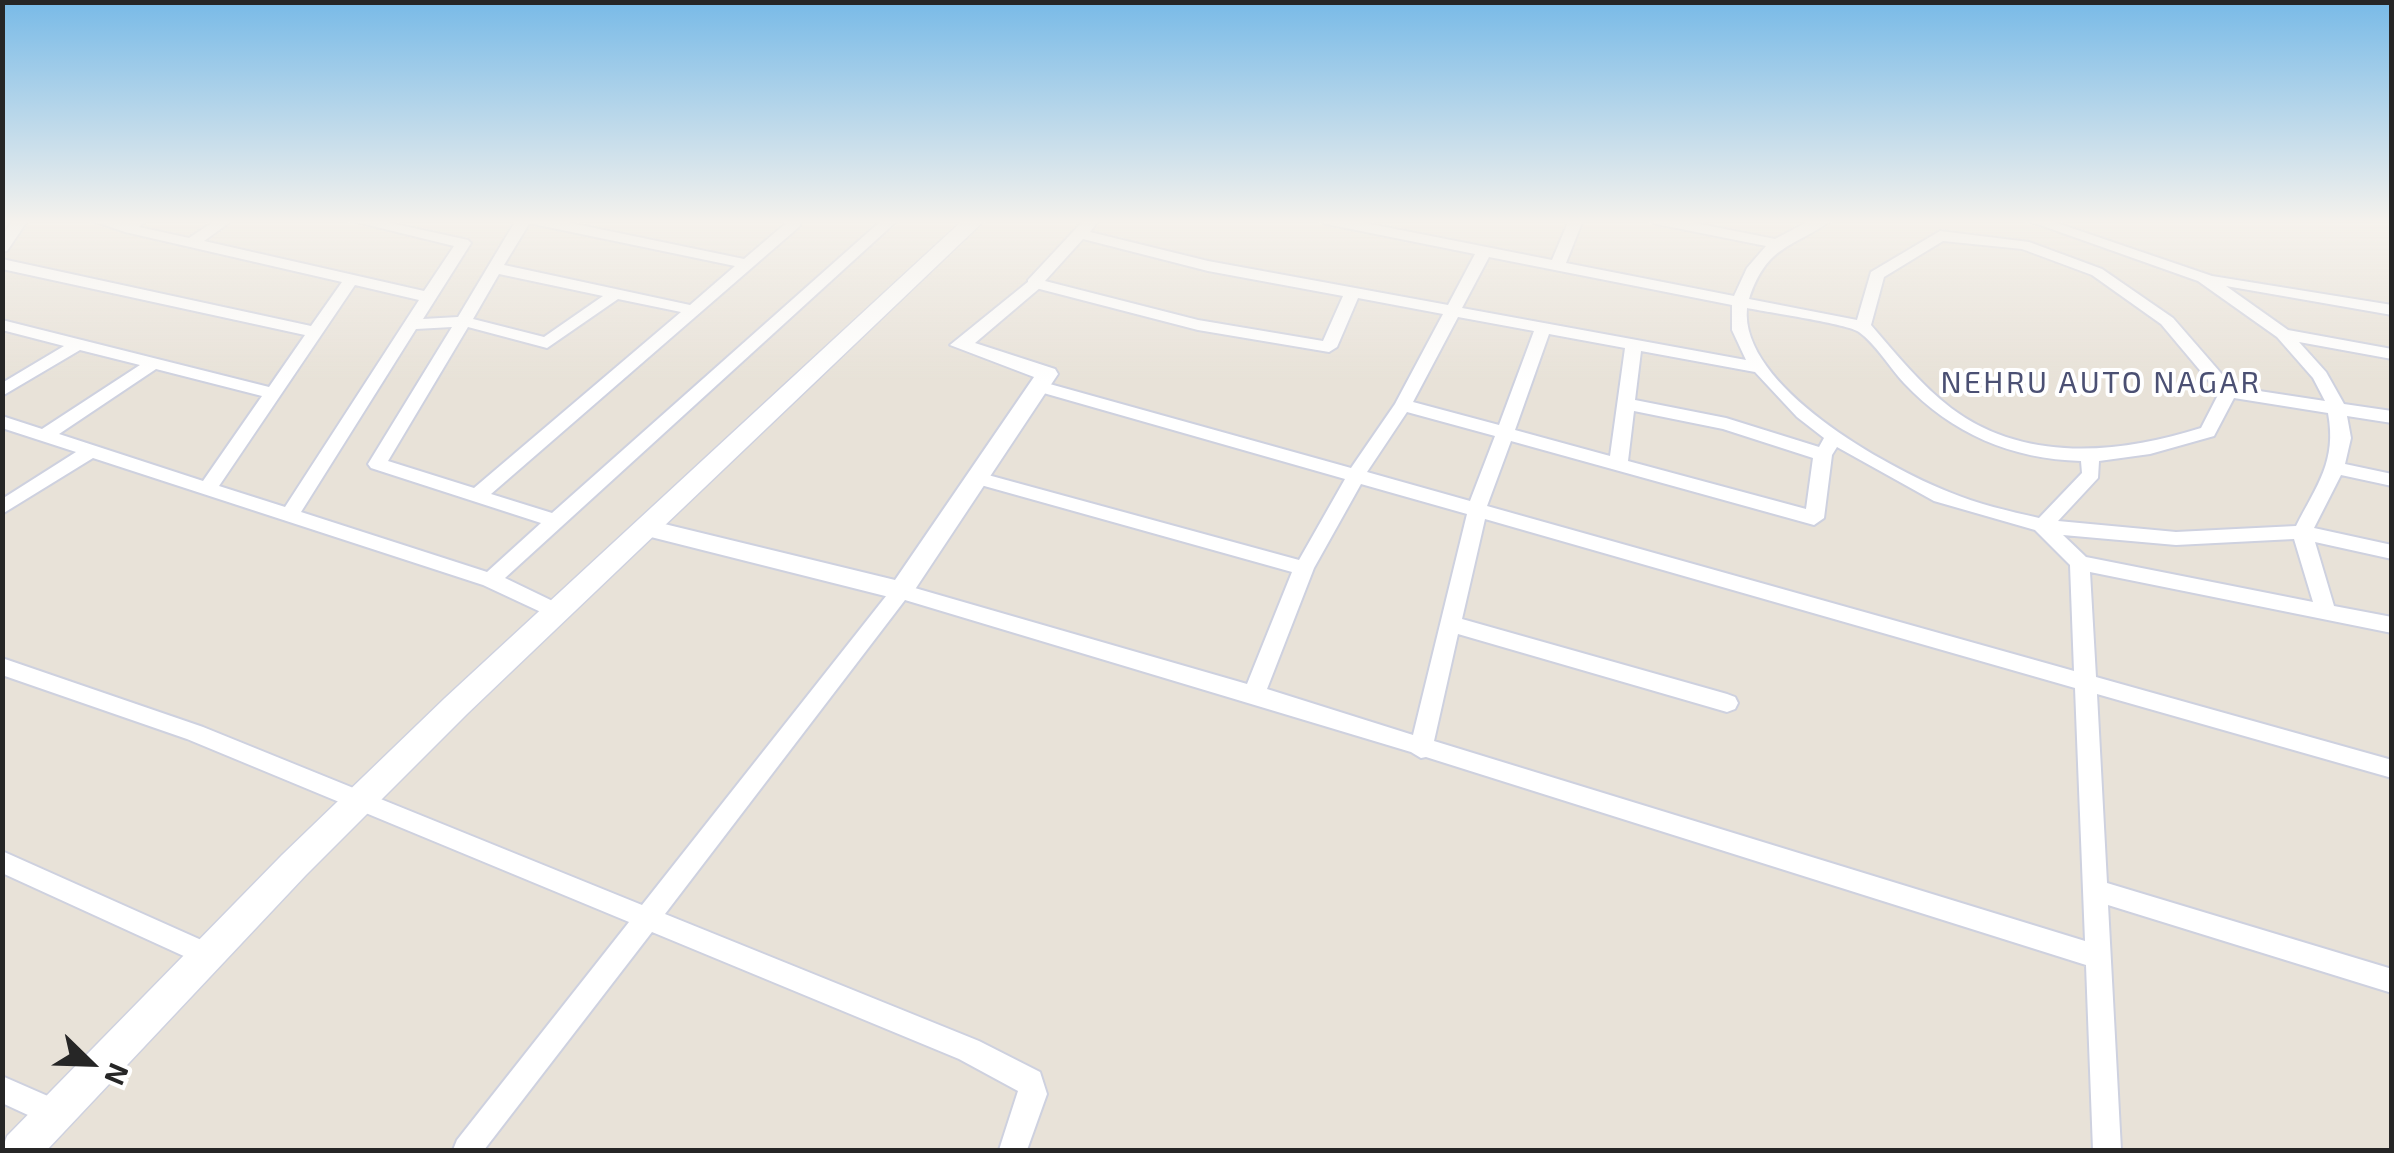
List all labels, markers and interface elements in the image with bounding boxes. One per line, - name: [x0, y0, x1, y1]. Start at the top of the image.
- district label: NEHRU AUTO NAGAR: [1940, 365, 2262, 401]
- north arrow: [40, 1013, 140, 1113]
- text: N: [98, 1059, 137, 1091]

